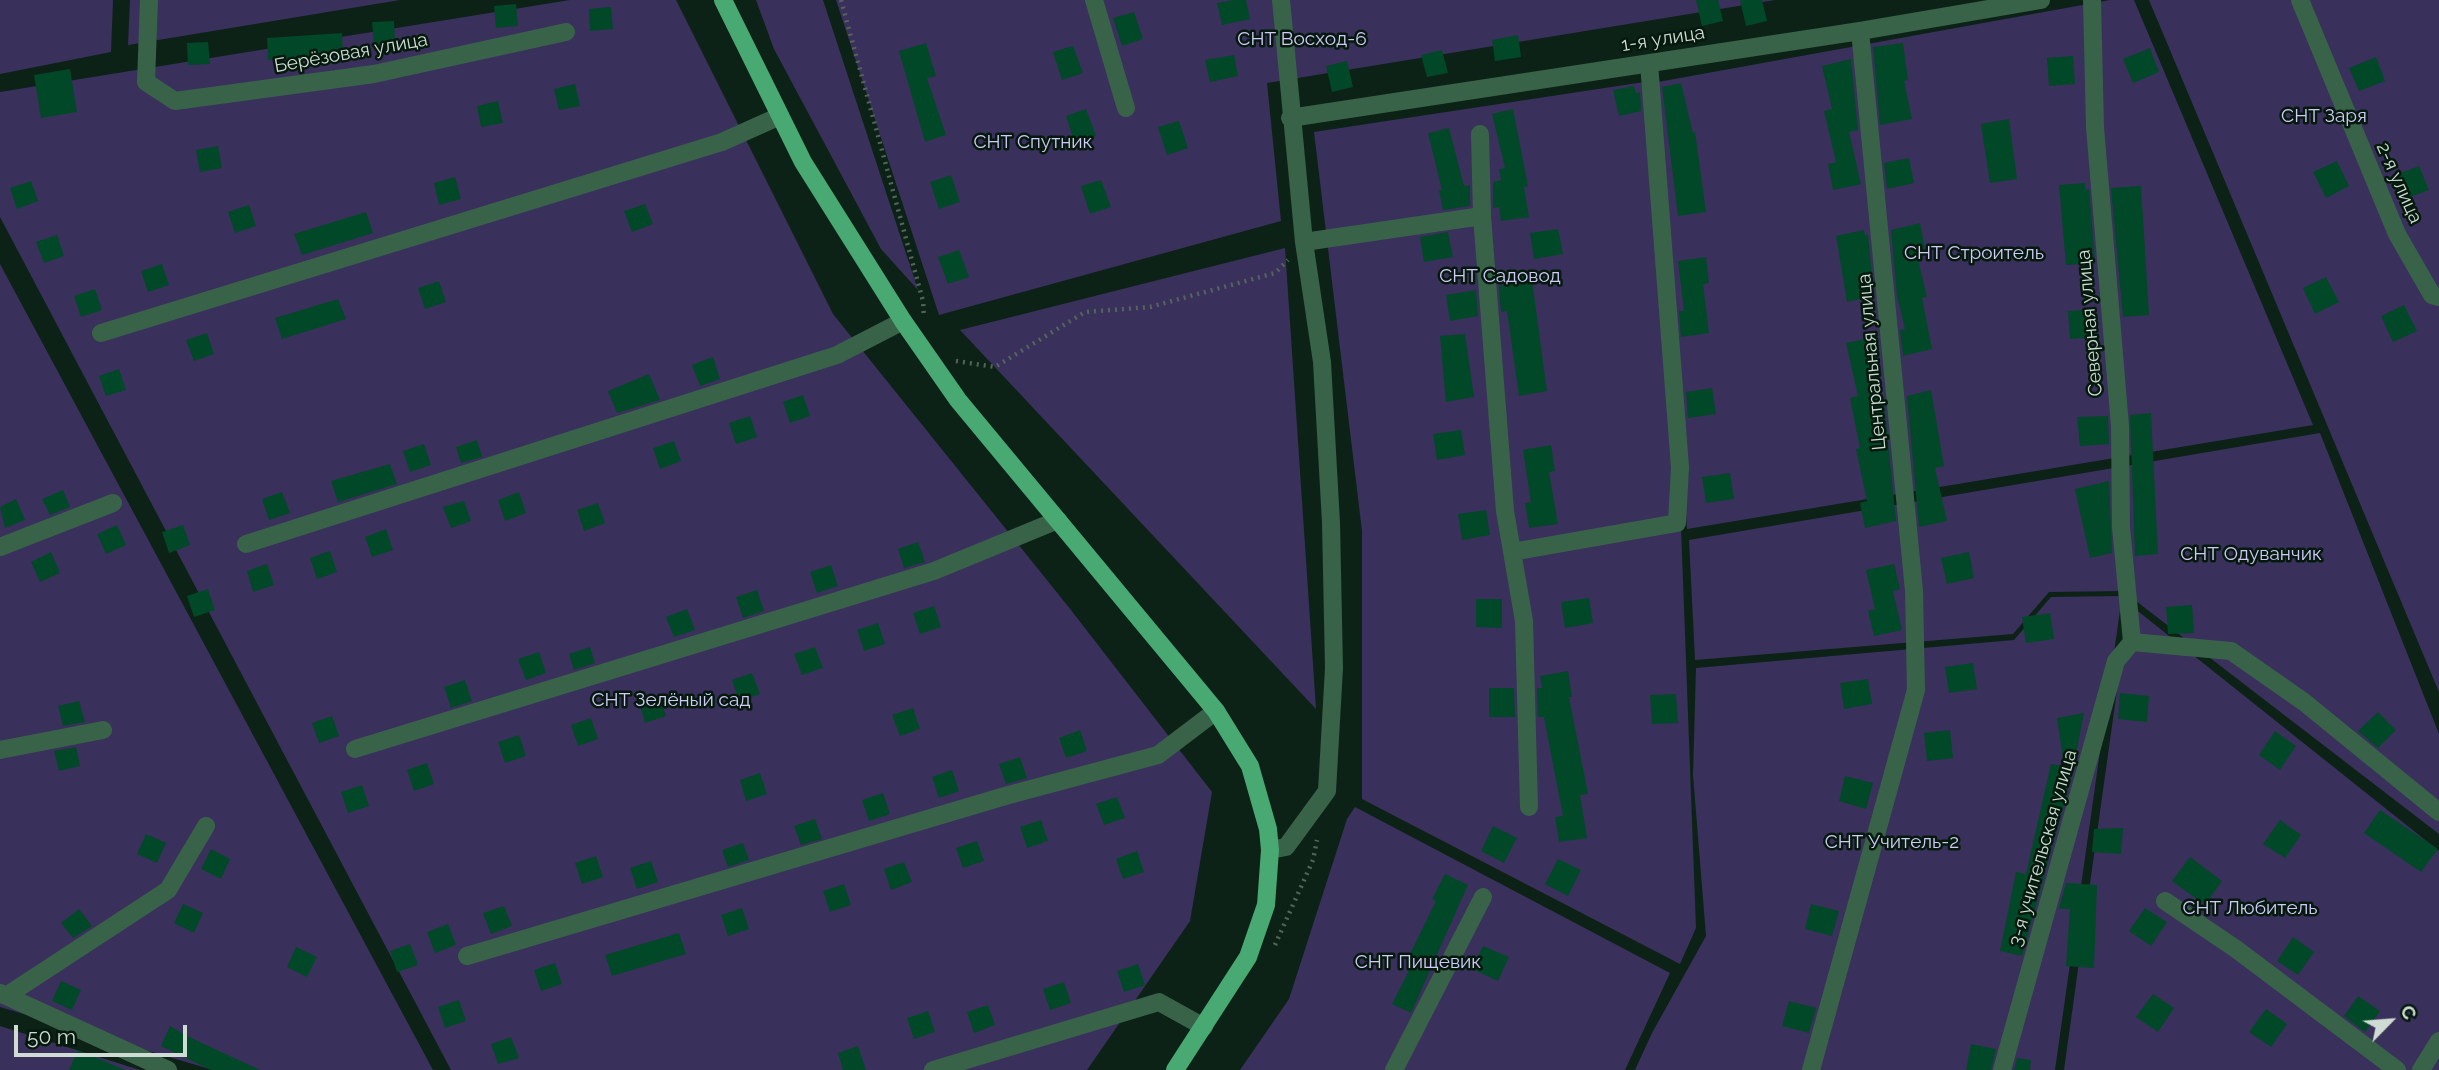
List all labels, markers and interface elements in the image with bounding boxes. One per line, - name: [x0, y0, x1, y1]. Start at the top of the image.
- street label: 1-я улица: [1620, 21, 1706, 57]
- street label: Берёзовая улица: [272, 28, 430, 78]
- park label: СНТ Восход-6: [1237, 28, 1367, 50]
- park label: СНТ Заря: [2281, 105, 2367, 127]
- park label: СНТ Спутник: [974, 131, 1092, 153]
- street label: 2-я улица: [2371, 139, 2427, 227]
- park label: СНТ Строитель: [1904, 242, 2044, 264]
- street label: Северная улица: [2072, 249, 2108, 397]
- park label: СНТ Садовод: [1439, 265, 1561, 287]
- street label: Центральная улица: [1853, 273, 1891, 451]
- park label: СНТ Одуванчик: [2180, 543, 2322, 565]
- park label: СНТ Зелёный сад: [592, 689, 750, 711]
- street label: 3-я учительская улица: [2004, 747, 2082, 949]
- park label: СНТ Учитель-2: [1825, 831, 1959, 853]
- park label: СНТ Любитель: [2182, 897, 2318, 919]
- park label: СНТ Пищевик: [1355, 951, 1481, 973]
- north arrow: [2355, 986, 2425, 1056]
- text: С: [2396, 1002, 2422, 1023]
- scale bar: [18, 1010, 191, 1054]
- text: 50 m: [27, 1024, 76, 1049]

